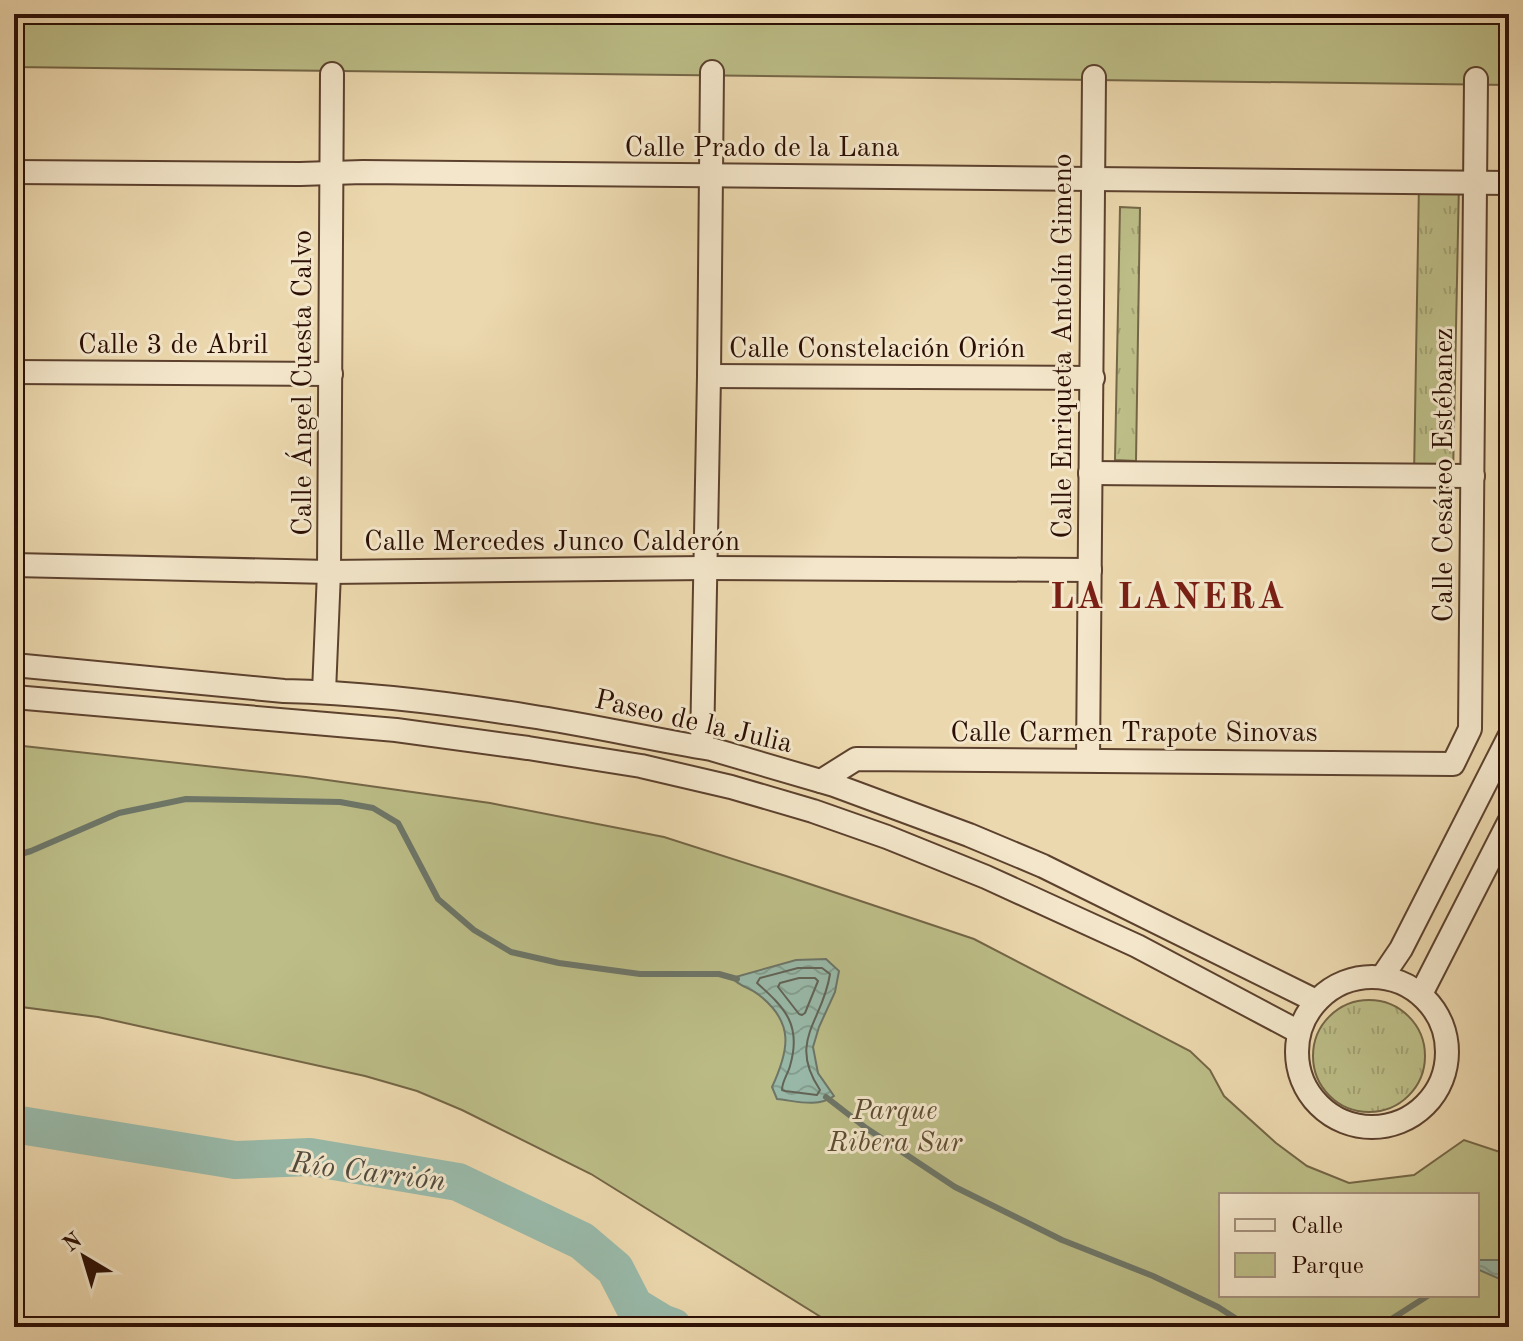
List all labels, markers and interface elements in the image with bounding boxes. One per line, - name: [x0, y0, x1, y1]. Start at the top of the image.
- street label: Calle Prado de la Lana: [624, 135, 900, 163]
- street label: Calle Enriqueta Antolín Gimeno: [1050, 153, 1078, 539]
- street label: Calle Ángel Cuesta Calvo: [285, 230, 318, 536]
- street label: Calle Cesáreo Estébanez: [1431, 328, 1459, 622]
- street label: Calle 3 de Abril: [78, 332, 268, 360]
- street label: Calle Constelación Orión: [729, 336, 1025, 364]
- street label: Calle Mercedes Junco Calderón: [364, 529, 740, 557]
- district label: LA LANERA: [1050, 581, 1286, 617]
- street label: Paseo de la Julia: [592, 687, 795, 759]
- street label: Calle Carmen Trapote Sinovas: [950, 720, 1318, 748]
- park label: Parque Ribera Sur: [827, 1098, 963, 1158]
- water label: Río Carrión: [287, 1148, 447, 1197]
- legend: [1219, 1193, 1479, 1297]
- text: Calle: [1291, 1215, 1343, 1239]
- north arrow: [44, 1217, 124, 1297]
- text: N: [60, 1229, 86, 1257]
- text: Parque: [1291, 1255, 1364, 1279]

